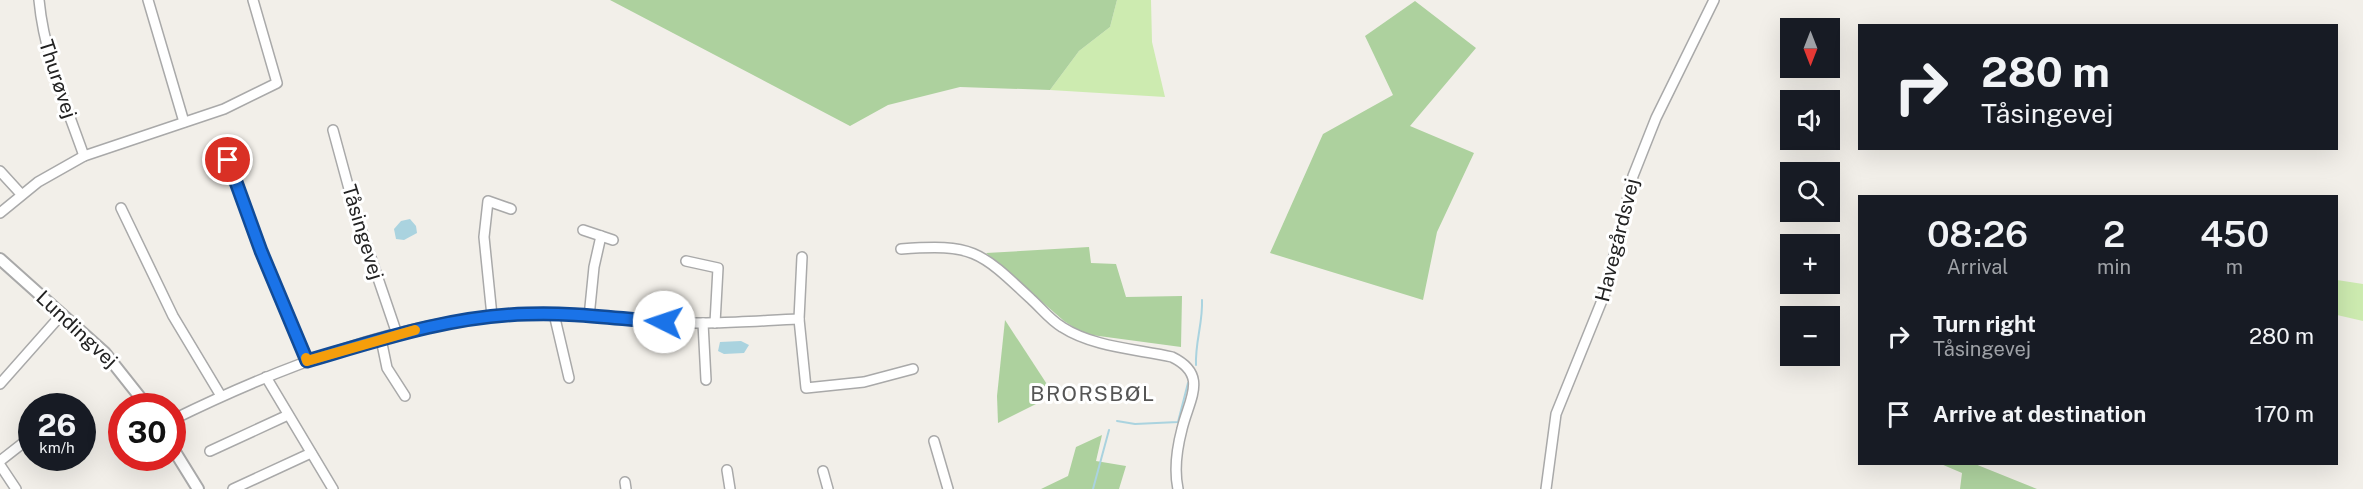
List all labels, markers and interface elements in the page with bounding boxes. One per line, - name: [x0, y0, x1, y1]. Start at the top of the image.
- north arrow: [1780, 18, 1840, 78]
- map controls: [1780, 18, 1840, 366]
- street label: Thurøvej: [34, 37, 82, 121]
- text: 280 m: [1981, 47, 2110, 96]
- icon: right: [1882, 48, 1960, 126]
- button: sound: [1780, 90, 1840, 150]
- text: Tåsingevej: [1981, 97, 2113, 129]
- pin: [202, 134, 253, 185]
- icon: arrive: [211, 143, 244, 176]
- button: search: [1780, 162, 1840, 222]
- street label: Havegårdsvej: [1590, 176, 1644, 304]
- street label: Tåsingevej: [337, 182, 389, 282]
- text: 08:26: [1927, 213, 2028, 255]
- text: 2: [2103, 213, 2125, 255]
- text: 450: [2200, 213, 2269, 255]
- button: +: [1780, 234, 1840, 294]
- text: Arrival: [1947, 255, 2008, 279]
- text: min: [2097, 255, 2131, 279]
- text: m: [2226, 255, 2243, 279]
- street label: Lundingvej: [31, 285, 123, 373]
- position arrow: [632, 290, 696, 354]
- button: −: [1780, 306, 1840, 366]
- text: Turn right: [1933, 311, 2036, 337]
- icon: right: [1882, 320, 1915, 353]
- text: 280 m: [2249, 323, 2314, 349]
- text: Tåsingevej: [1933, 337, 2031, 361]
- district label: BRORSBØL: [1030, 381, 1156, 406]
- speed limit sign: 30: [108, 393, 186, 471]
- icon: arrive: [1882, 398, 1915, 431]
- text: Arrive at destination: [1933, 401, 2146, 427]
- text: 170 m: [2254, 401, 2314, 427]
- text: 26: [38, 407, 76, 443]
- text: km/h: [39, 439, 75, 456]

